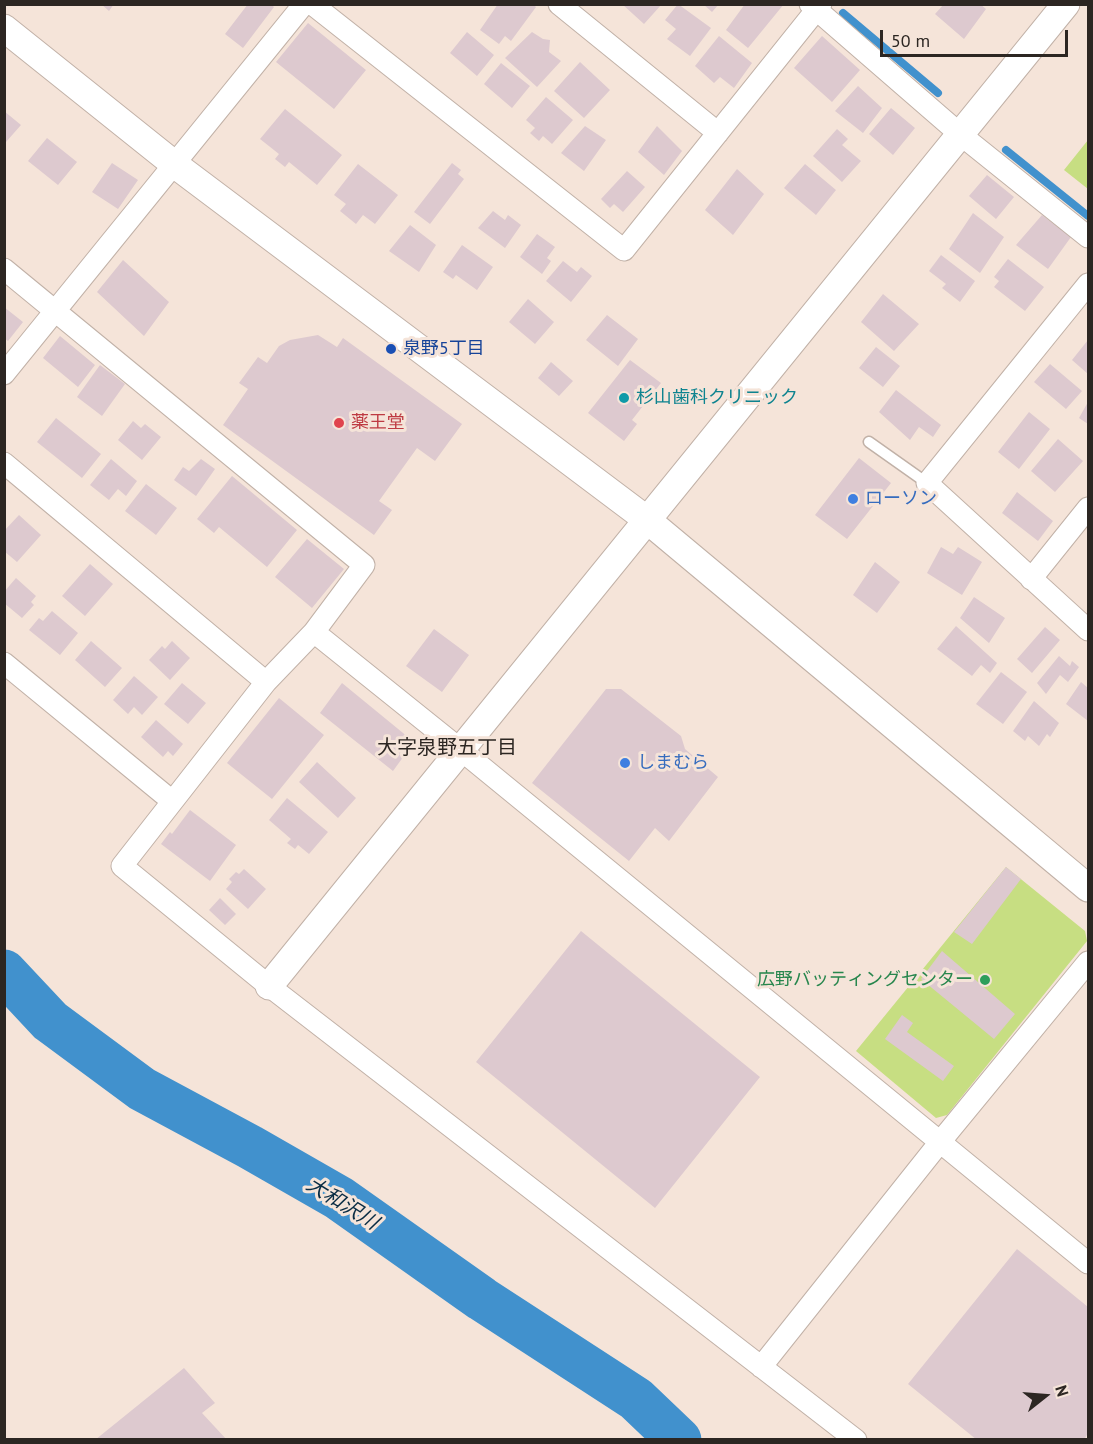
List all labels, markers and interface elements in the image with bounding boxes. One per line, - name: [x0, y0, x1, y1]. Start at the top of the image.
- scale bar: [883, 18, 1070, 56]
- text: 50 m: [891, 29, 930, 52]
- place label: 泉野5丁目: [403, 338, 485, 360]
- marker: 泉野5丁目: [384, 342, 398, 356]
- place label: 杉山歯科クリニック: [636, 387, 798, 409]
- marker: 杉山歯科クリニック: [617, 391, 631, 405]
- place label: 薬王堂: [351, 412, 405, 434]
- marker: 薬王堂: [332, 416, 346, 430]
- place label: ローソン: [865, 488, 937, 510]
- marker: ローソン: [846, 492, 860, 506]
- district label: 大字泉野五丁目: [377, 736, 517, 760]
- place label: しまむら: [637, 752, 709, 774]
- marker: しまむら: [618, 756, 632, 770]
- place label: 広野バッティングセンター: [757, 969, 973, 991]
- marker: 広野バッティングセンター: [978, 973, 992, 987]
- water label: 大和沢川: [302, 1173, 382, 1235]
- north arrow: [1015, 1366, 1075, 1426]
- text: N: [1051, 1383, 1073, 1399]

